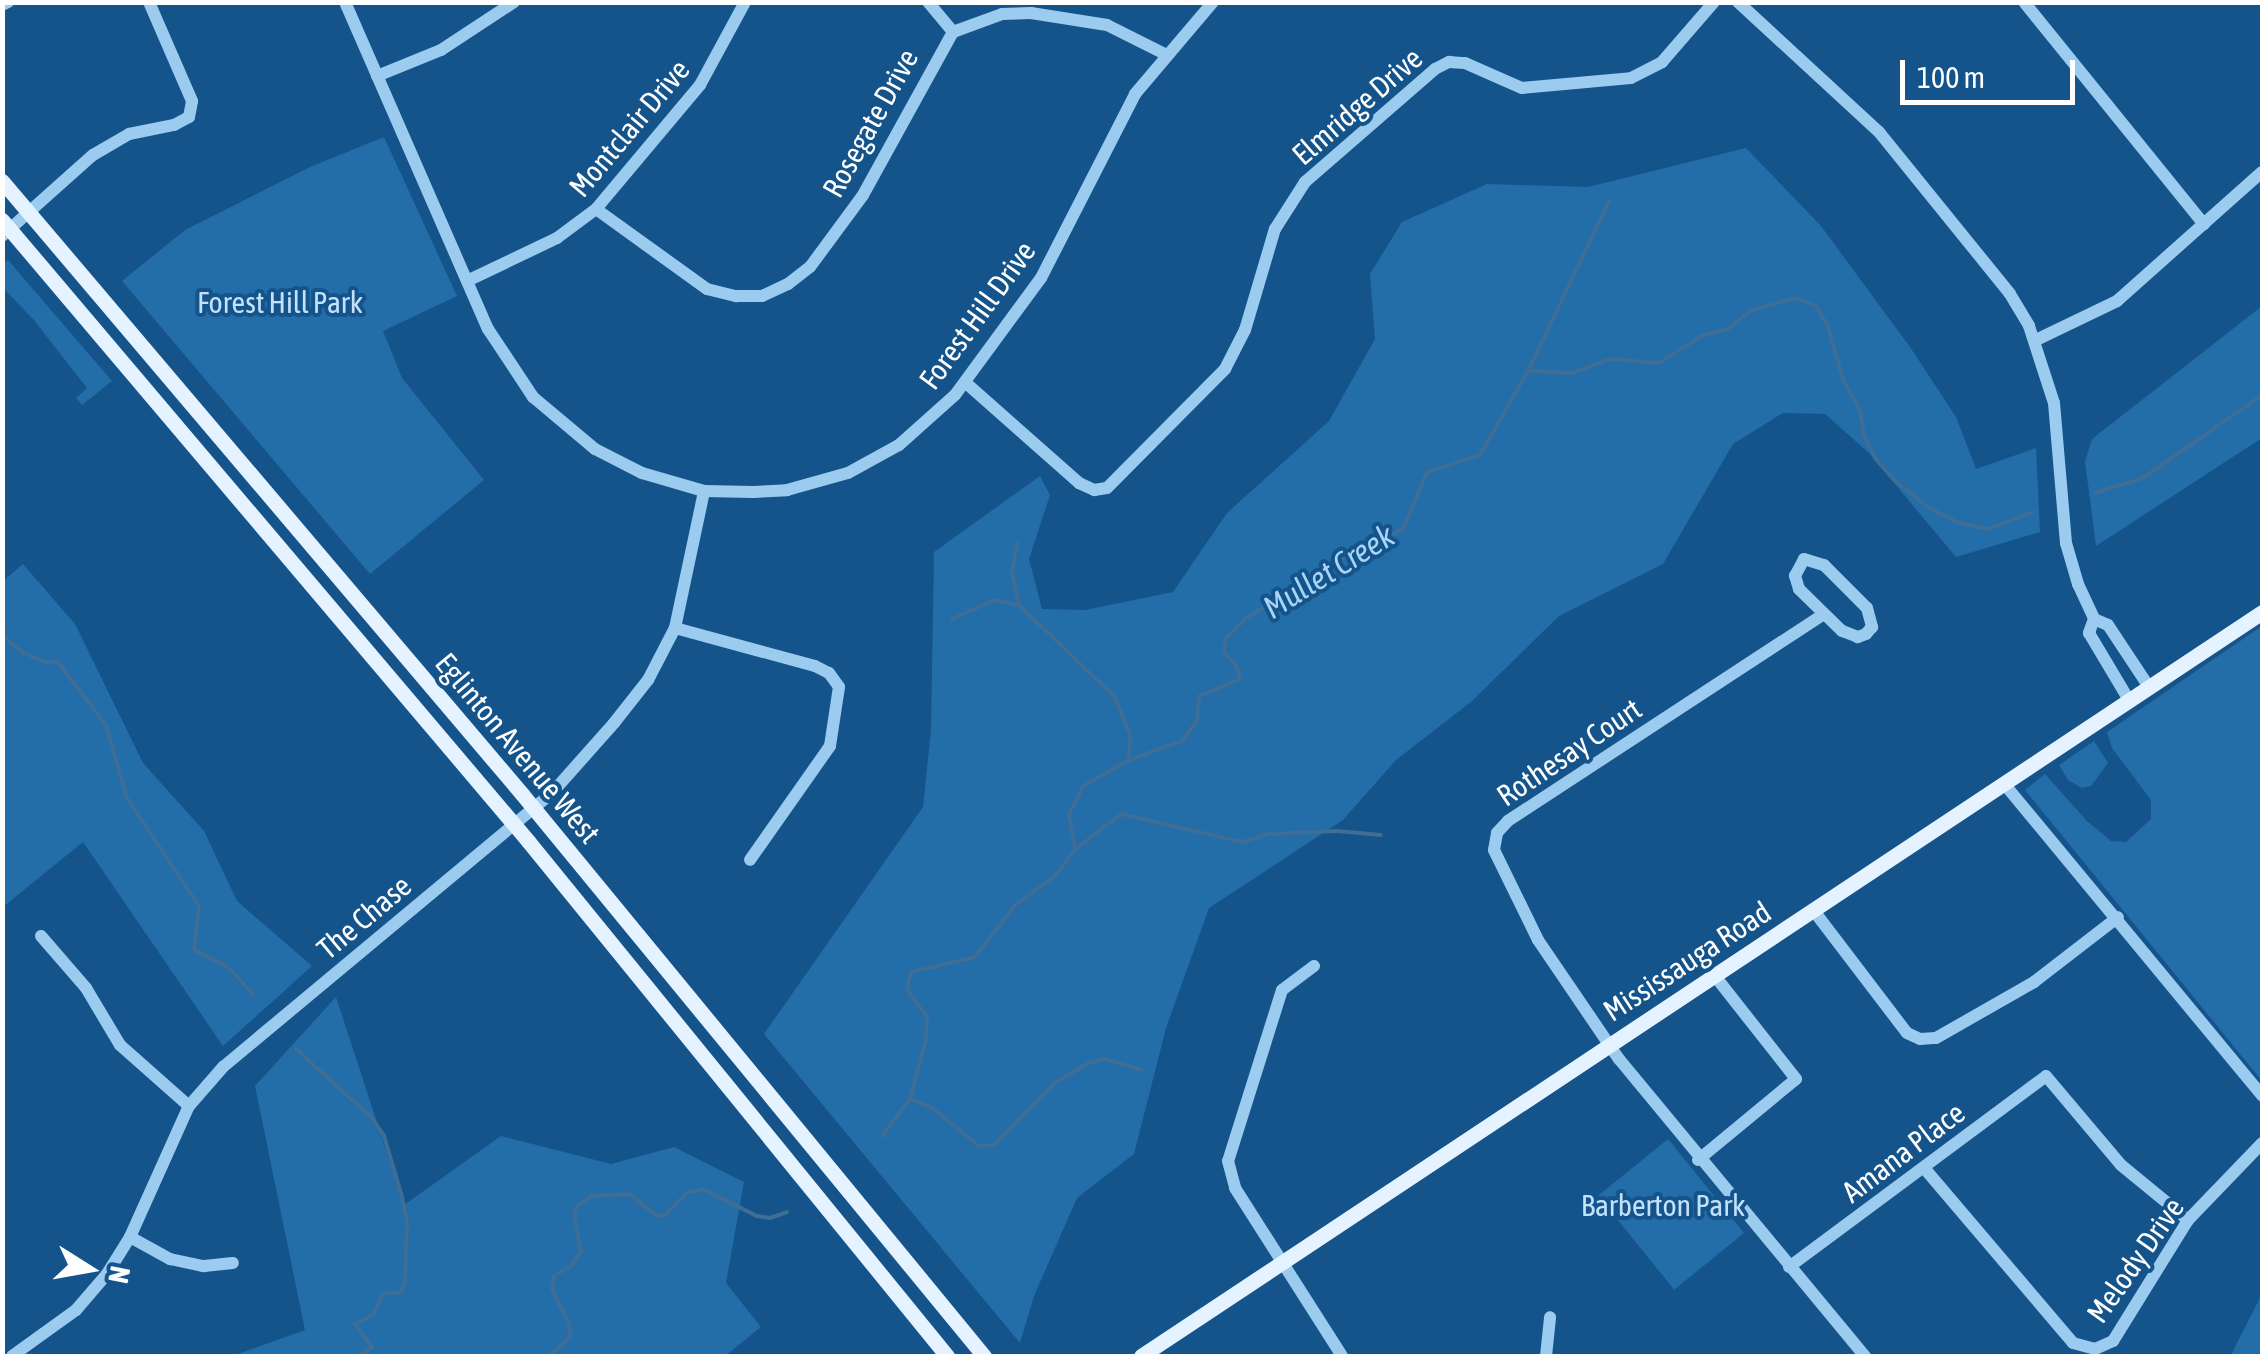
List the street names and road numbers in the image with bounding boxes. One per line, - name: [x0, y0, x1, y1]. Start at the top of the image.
- street label: Elmridge Drive: [1285, 40, 1429, 172]
- street label: Rosegate Drive: [815, 43, 925, 203]
- street label: Montclair Drive: [561, 52, 697, 204]
- street label: Forest Hill Drive: [911, 234, 1043, 396]
- street label: Eglinton Avenue West: [428, 646, 608, 850]
- street label: Rothesay Court: [1490, 691, 1648, 813]
- street label: The Chase: [310, 868, 418, 966]
- street label: Mississauga Road: [1597, 894, 1777, 1028]
- street label: Amana Place: [1835, 1094, 1971, 1210]
- street label: Melody Drive: [2079, 1191, 2191, 1329]

